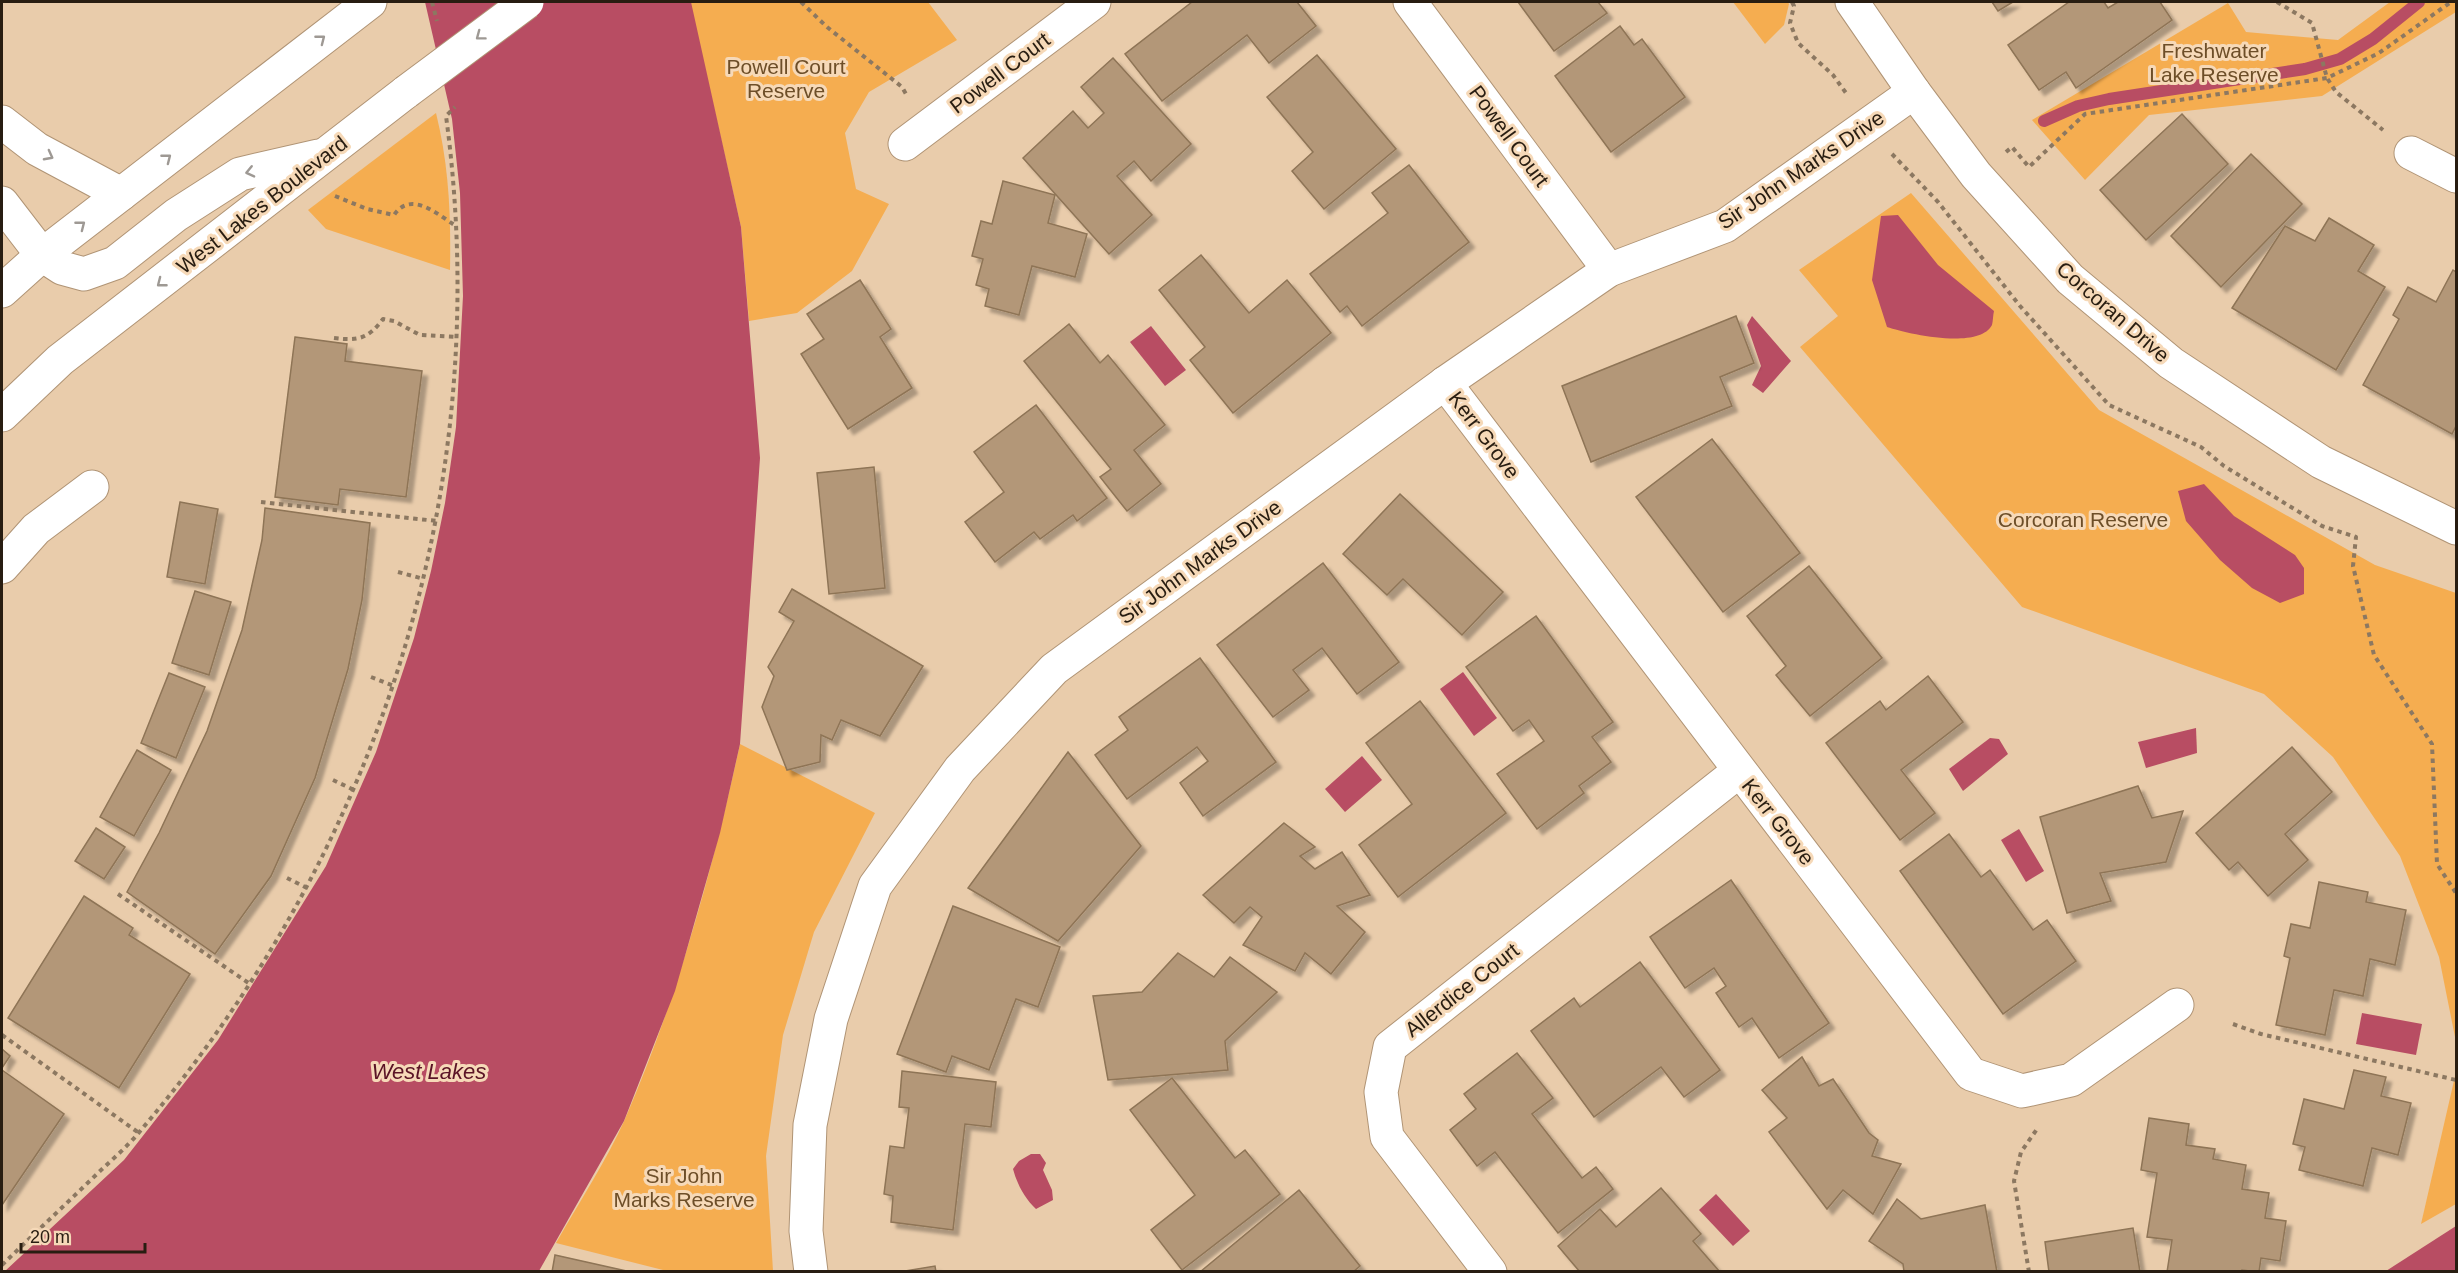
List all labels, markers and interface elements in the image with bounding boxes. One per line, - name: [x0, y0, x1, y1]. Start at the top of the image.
- street label: Powell Court: [945, 27, 1054, 118]
- one-way arrow: [476, 29, 487, 40]
- one-way arrow: [315, 35, 326, 46]
- park label: Freshwater Lake Reserve: [2149, 39, 2279, 86]
- park label: Powell Court Reserve: [726, 55, 846, 102]
- street label: Powell Court: [1465, 81, 1554, 191]
- street label: Sir John Marks Drive: [1714, 106, 1888, 234]
- street label: West Lakes Boulevard: [172, 131, 351, 278]
- one-way arrow: [43, 149, 53, 160]
- one-way arrow: [160, 155, 171, 166]
- one-way arrow: [246, 164, 256, 177]
- one-way arrow: [75, 221, 86, 232]
- street label: Corcoran Drive: [2052, 257, 2174, 367]
- one-way arrow: [157, 275, 168, 286]
- street label: Kerr Grove: [1444, 387, 1524, 483]
- street label: Sir John Marks Drive: [1114, 495, 1285, 628]
- park label: Corcoran Reserve: [1998, 508, 2168, 531]
- street label: Kerr Grove: [1738, 774, 1819, 869]
- street label: Allerdice Court: [1400, 938, 1523, 1041]
- water label: West Lakes: [372, 1059, 486, 1084]
- park label: Sir John Marks Reserve: [613, 1164, 755, 1211]
- scale bar: [21, 1216, 146, 1254]
- text: 20 m: [30, 1227, 70, 1247]

